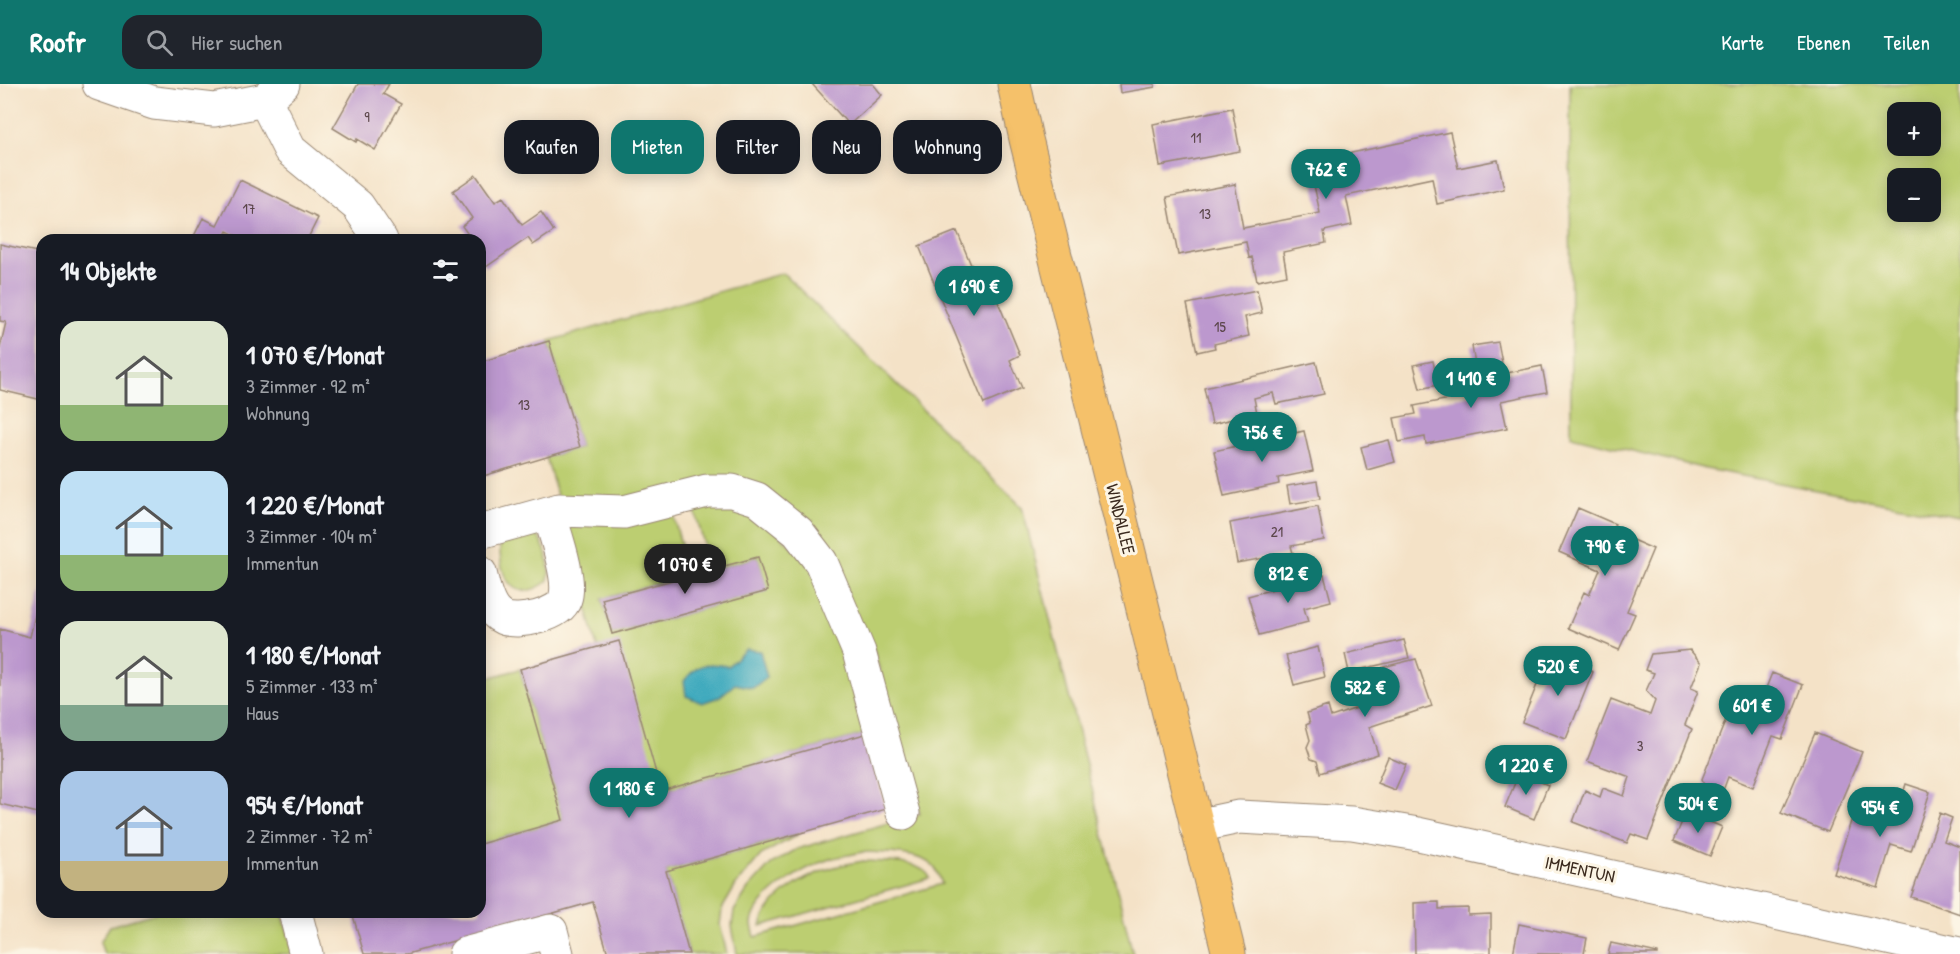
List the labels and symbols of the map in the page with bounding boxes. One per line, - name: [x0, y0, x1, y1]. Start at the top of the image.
- house number: 9: [364, 106, 370, 127]
- house number: 11: [1191, 127, 1201, 148]
- pin: 762 €: [1284, 149, 1368, 200]
- house number: 17: [243, 198, 255, 219]
- house number: 13: [1199, 203, 1211, 224]
- pin: 1 690 €: [919, 266, 1029, 317]
- house number: 15: [1214, 316, 1227, 337]
- pin: 1 410 €: [1416, 358, 1526, 409]
- house number: 13: [518, 394, 530, 415]
- pin: 756 €: [1220, 412, 1304, 463]
- street label: WINDALLEE: [1100, 481, 1142, 557]
- house number: 21: [1271, 521, 1283, 542]
- pin: 790 €: [1563, 526, 1647, 577]
- pin: 1 070 €: [630, 544, 740, 595]
- pin: 812 €: [1246, 553, 1330, 604]
- pin: 520 €: [1516, 646, 1600, 697]
- pin: 582 €: [1323, 667, 1407, 718]
- pin: 601 €: [1710, 685, 1794, 736]
- house number: 3: [1637, 735, 1644, 756]
- pin: 1 220 €: [1471, 745, 1581, 796]
- pin: 1 180 €: [574, 768, 684, 819]
- pin: 504 €: [1656, 783, 1740, 834]
- pin: 954 €: [1838, 787, 1922, 838]
- street label: IMMENTUN: [1543, 849, 1617, 889]

